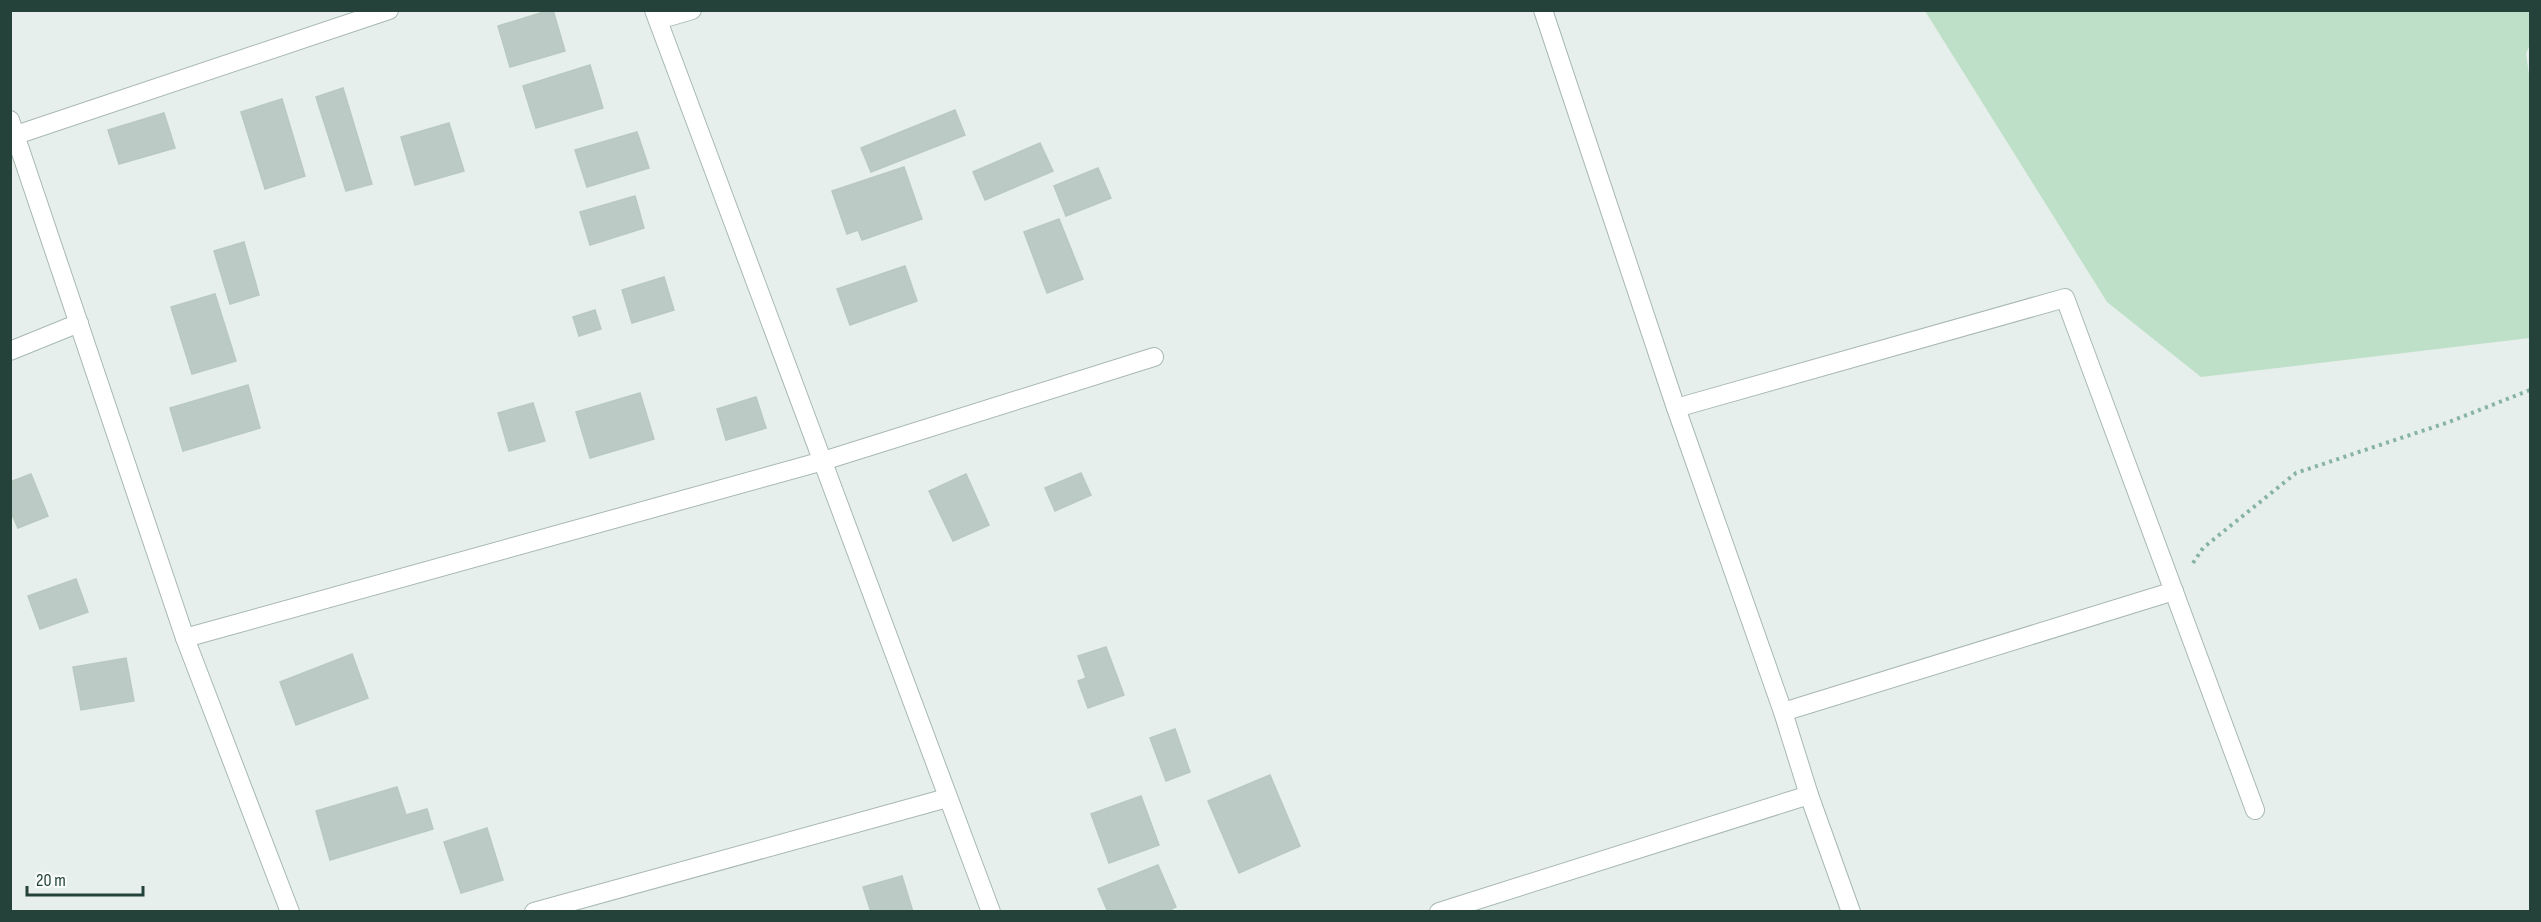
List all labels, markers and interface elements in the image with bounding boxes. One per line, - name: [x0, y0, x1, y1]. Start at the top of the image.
- scale bar: [27, 859, 142, 897]
- text: 20 m: [36, 870, 66, 891]

